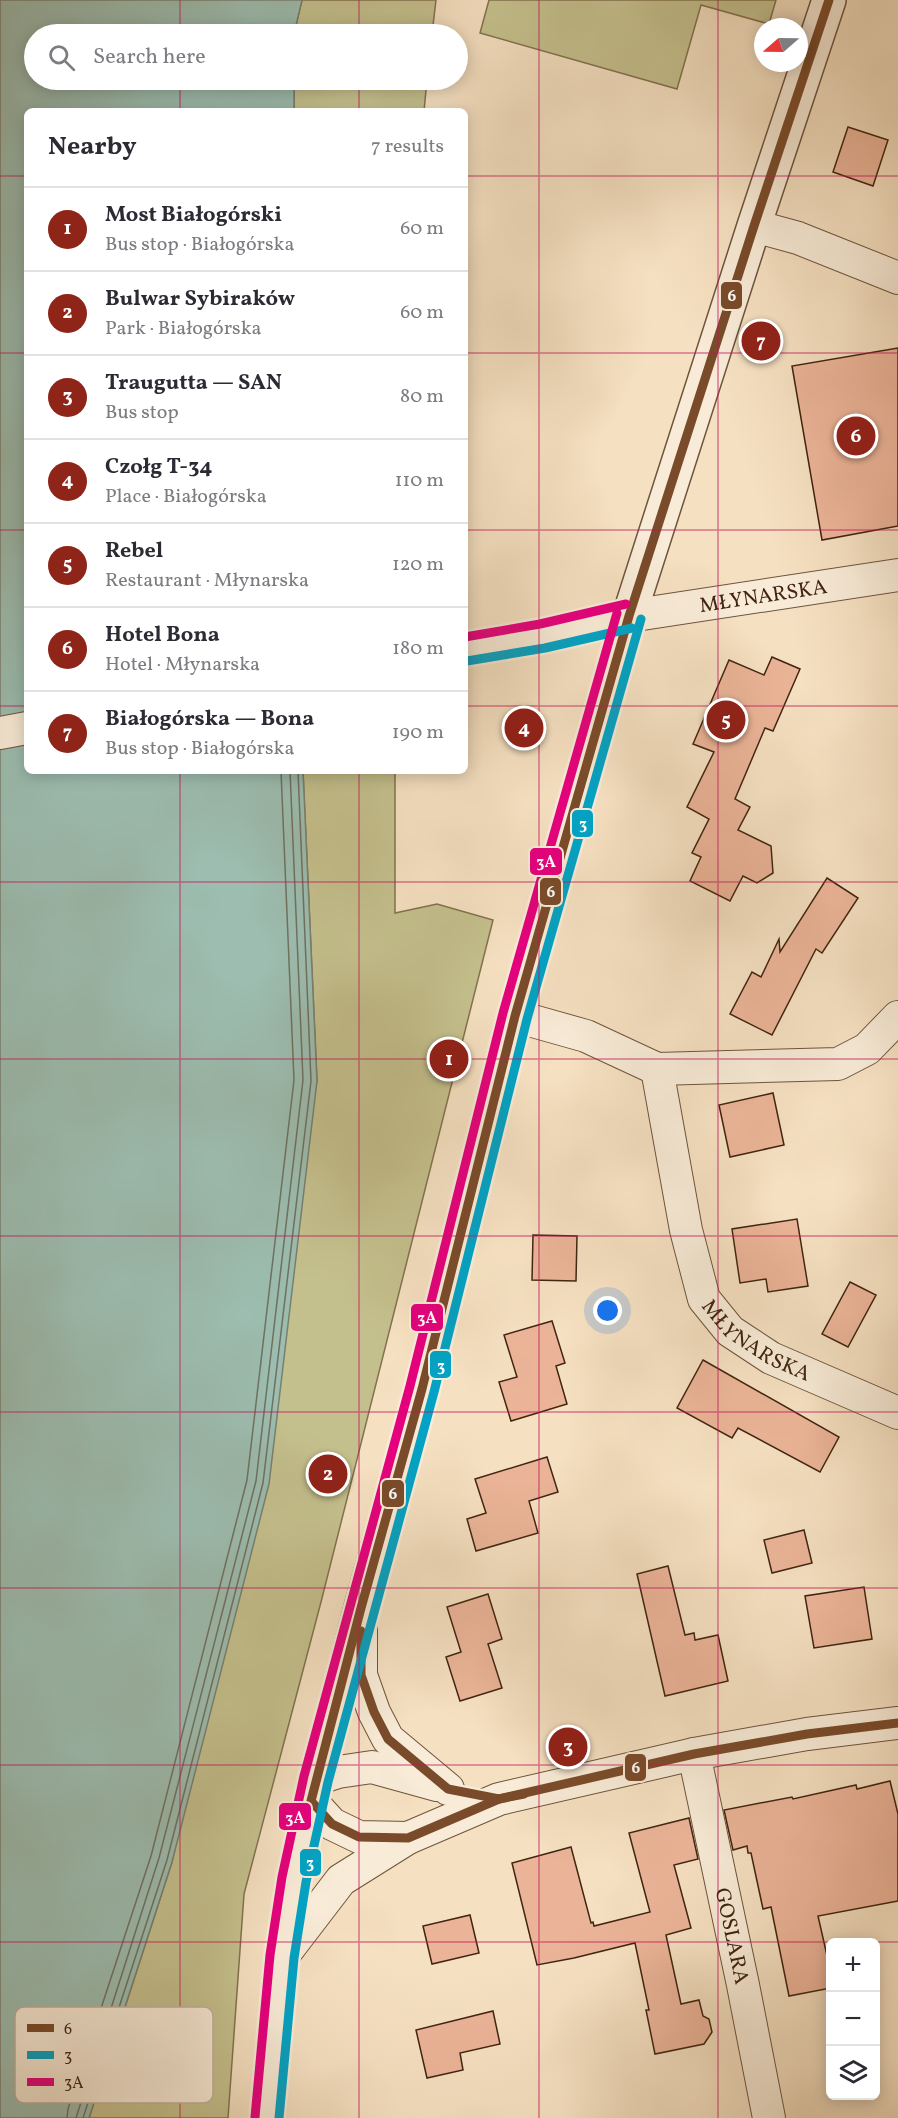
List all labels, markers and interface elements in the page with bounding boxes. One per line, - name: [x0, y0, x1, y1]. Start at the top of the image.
- north arrow: [754, 18, 808, 72]
- search box: [24, 24, 468, 90]
- icon: search: [45, 41, 78, 74]
- text: Search here: [93, 42, 206, 73]
- text: Nearby: [48, 129, 137, 165]
- text: 7 results: [371, 133, 444, 161]
- text: Most Białogórski: [105, 200, 282, 231]
- text: 1: [63, 215, 72, 243]
- text: 60 m: [400, 215, 444, 243]
- text: Bus stop · Białogórska: [105, 231, 294, 259]
- line badge: 6: [720, 281, 743, 310]
- text: Bulwar Sybiraków: [105, 284, 295, 315]
- text: 6: [728, 286, 737, 308]
- text: 2: [62, 299, 73, 327]
- text: 60 m: [400, 299, 444, 327]
- text: Park · Białogórska: [105, 315, 262, 343]
- pin: 7: [742, 318, 780, 364]
- text: Traugutta — SAN: [105, 368, 282, 399]
- text: 3: [62, 383, 73, 411]
- text: 80 m: [400, 383, 444, 411]
- text: Bus stop: [105, 399, 179, 427]
- pin: 6: [836, 414, 876, 458]
- text: Czołg T-34: [105, 452, 213, 483]
- text: 4: [61, 467, 74, 495]
- text: 110 m: [395, 467, 444, 495]
- text: Place · Białogórska: [105, 483, 267, 511]
- text: Rebel: [105, 536, 163, 567]
- text: 5: [63, 551, 72, 579]
- text: 120 m: [392, 551, 444, 579]
- text: Restaurant · Młynarska: [105, 567, 309, 595]
- street label: MŁYNARSKA: [698, 573, 829, 621]
- text: Hotel Bona: [105, 620, 220, 651]
- text: 6: [62, 635, 73, 663]
- text: 180 m: [392, 635, 444, 663]
- text: Hotel · Młynarska: [105, 651, 260, 679]
- pin: 5: [706, 698, 746, 742]
- text: Białogórska — Bona: [105, 704, 314, 735]
- pin: 4: [504, 706, 544, 750]
- text: 7: [63, 719, 72, 747]
- text: 190 m: [392, 719, 444, 747]
- text: Bus stop · Białogórska: [105, 735, 294, 763]
- line badge: 3: [571, 809, 594, 838]
- text: 3: [579, 814, 587, 836]
- line badge: 3A: [529, 847, 563, 876]
- text: 3A: [536, 852, 556, 874]
- line badge: 6: [539, 877, 562, 906]
- text: 6: [547, 882, 556, 904]
- pin: 1: [430, 1036, 468, 1082]
- street label: MŁYNARSKA: [694, 1294, 815, 1390]
- your location: [593, 1296, 622, 1325]
- line badge: 3A: [410, 1303, 444, 1332]
- text: 3A: [417, 1308, 437, 1330]
- line badge: 3: [429, 1350, 452, 1379]
- text: 3: [437, 1356, 445, 1378]
- pin: 2: [308, 1452, 348, 1496]
- line badge: 6: [381, 1479, 405, 1508]
- text: 6: [389, 1484, 398, 1506]
- pin: 3: [548, 1724, 588, 1770]
- line badge: 6: [624, 1753, 647, 1782]
- text: 6: [632, 1758, 641, 1780]
- line badge: 3A: [278, 1802, 312, 1831]
- text: 3A: [285, 1808, 305, 1830]
- line badge: 3: [299, 1848, 322, 1877]
- text: 3: [306, 1853, 314, 1875]
- street label: GOSLARA: [707, 1885, 756, 1987]
- map controls: [826, 1938, 880, 2100]
- button: +: [826, 1938, 880, 1992]
- button: −: [826, 1992, 880, 2046]
- legend: [15, 2007, 213, 2103]
- text: 6: [64, 2019, 72, 2041]
- text: 3: [64, 2046, 72, 2068]
- button: layers: [826, 2046, 880, 2100]
- text: 3A: [64, 2073, 83, 2095]

